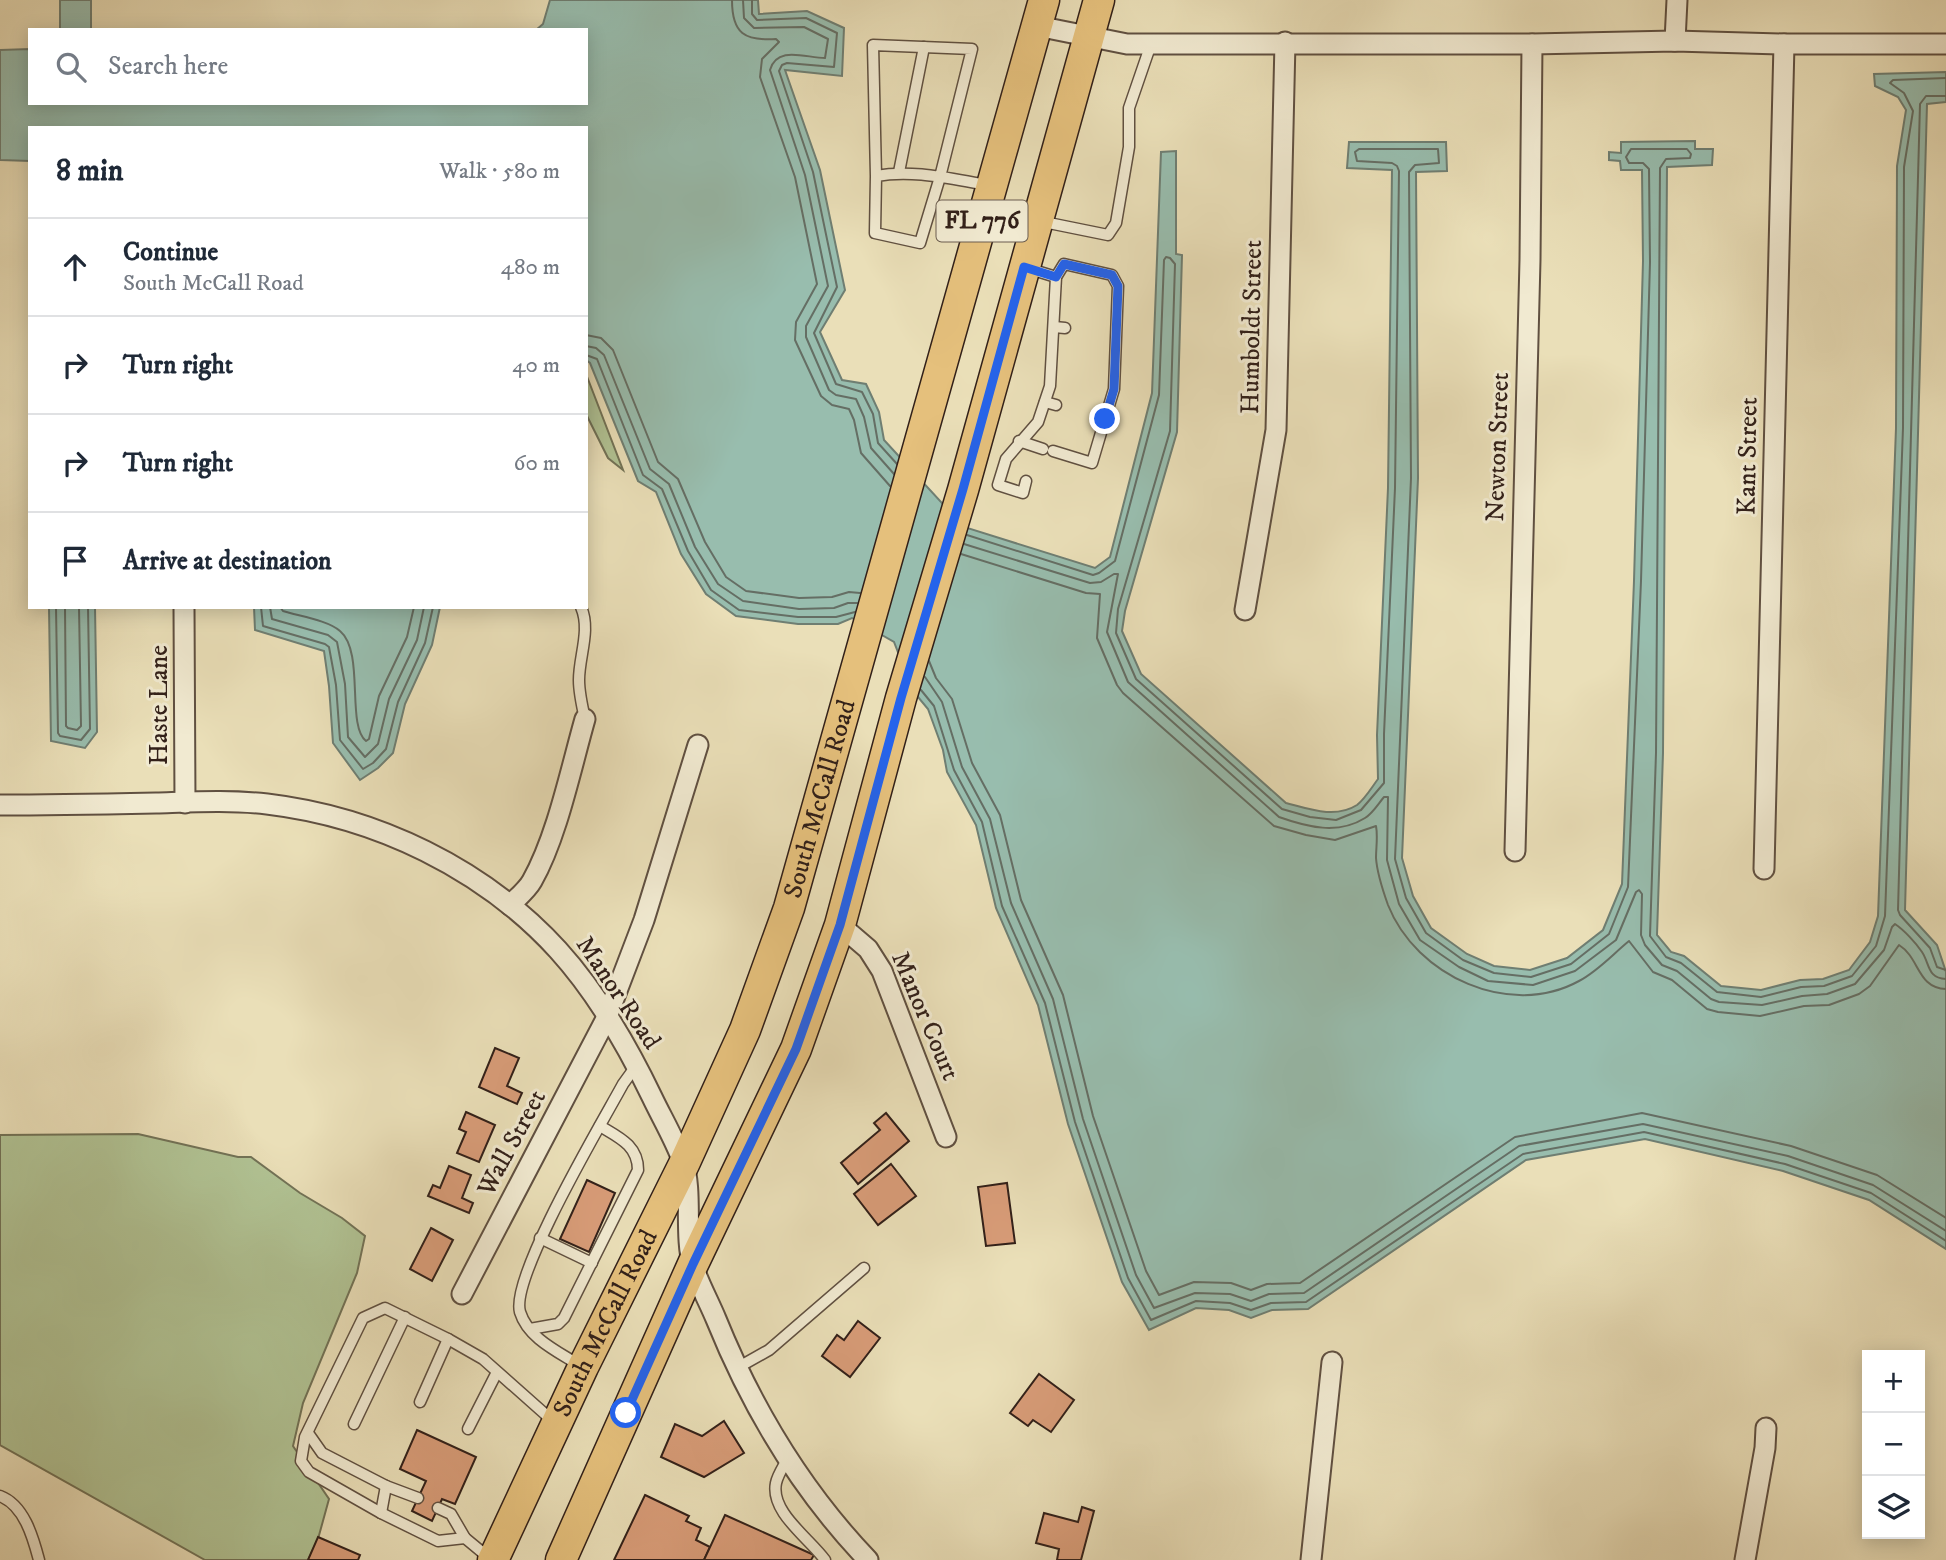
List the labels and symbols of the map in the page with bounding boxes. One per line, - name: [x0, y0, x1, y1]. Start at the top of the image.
- road number: FL 776: [936, 201, 1028, 242]
- street label: Humboldt Street: [1234, 240, 1270, 414]
- street label: Newton Street: [1479, 372, 1517, 522]
- street label: Kant Street: [1730, 397, 1766, 515]
- route end: [1089, 403, 1120, 434]
- street label: Haste Lane: [143, 645, 176, 765]
- street label: South McCall Road: [776, 696, 863, 902]
- street label: Manor Road: [568, 930, 668, 1056]
- street label: Manor Court: [883, 947, 967, 1085]
- street label: Wall Street: [470, 1084, 554, 1203]
- street label: South McCall Road: [546, 1224, 665, 1422]
- route start: [610, 1397, 641, 1428]

